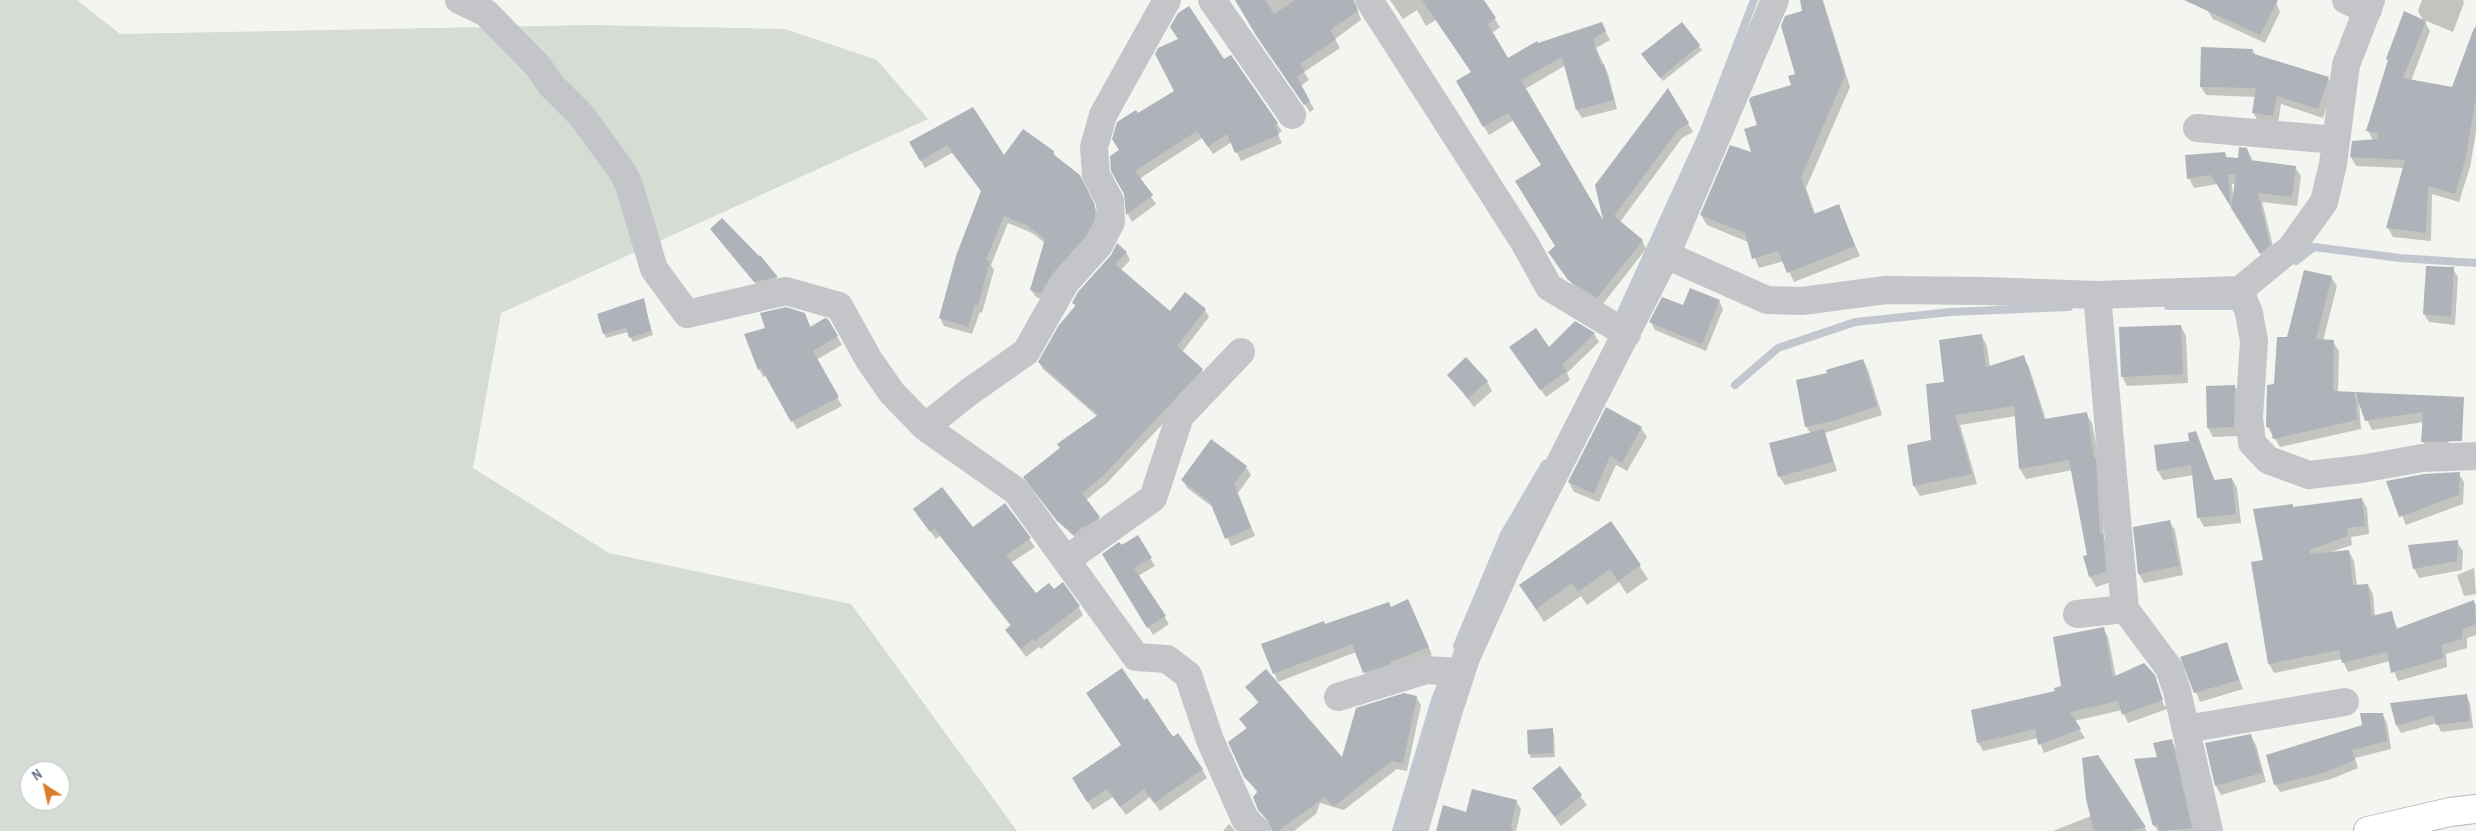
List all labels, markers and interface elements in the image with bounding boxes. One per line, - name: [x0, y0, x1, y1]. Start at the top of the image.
- north arrow: [20, 761, 70, 811]
- text: N: [28, 765, 46, 784]

